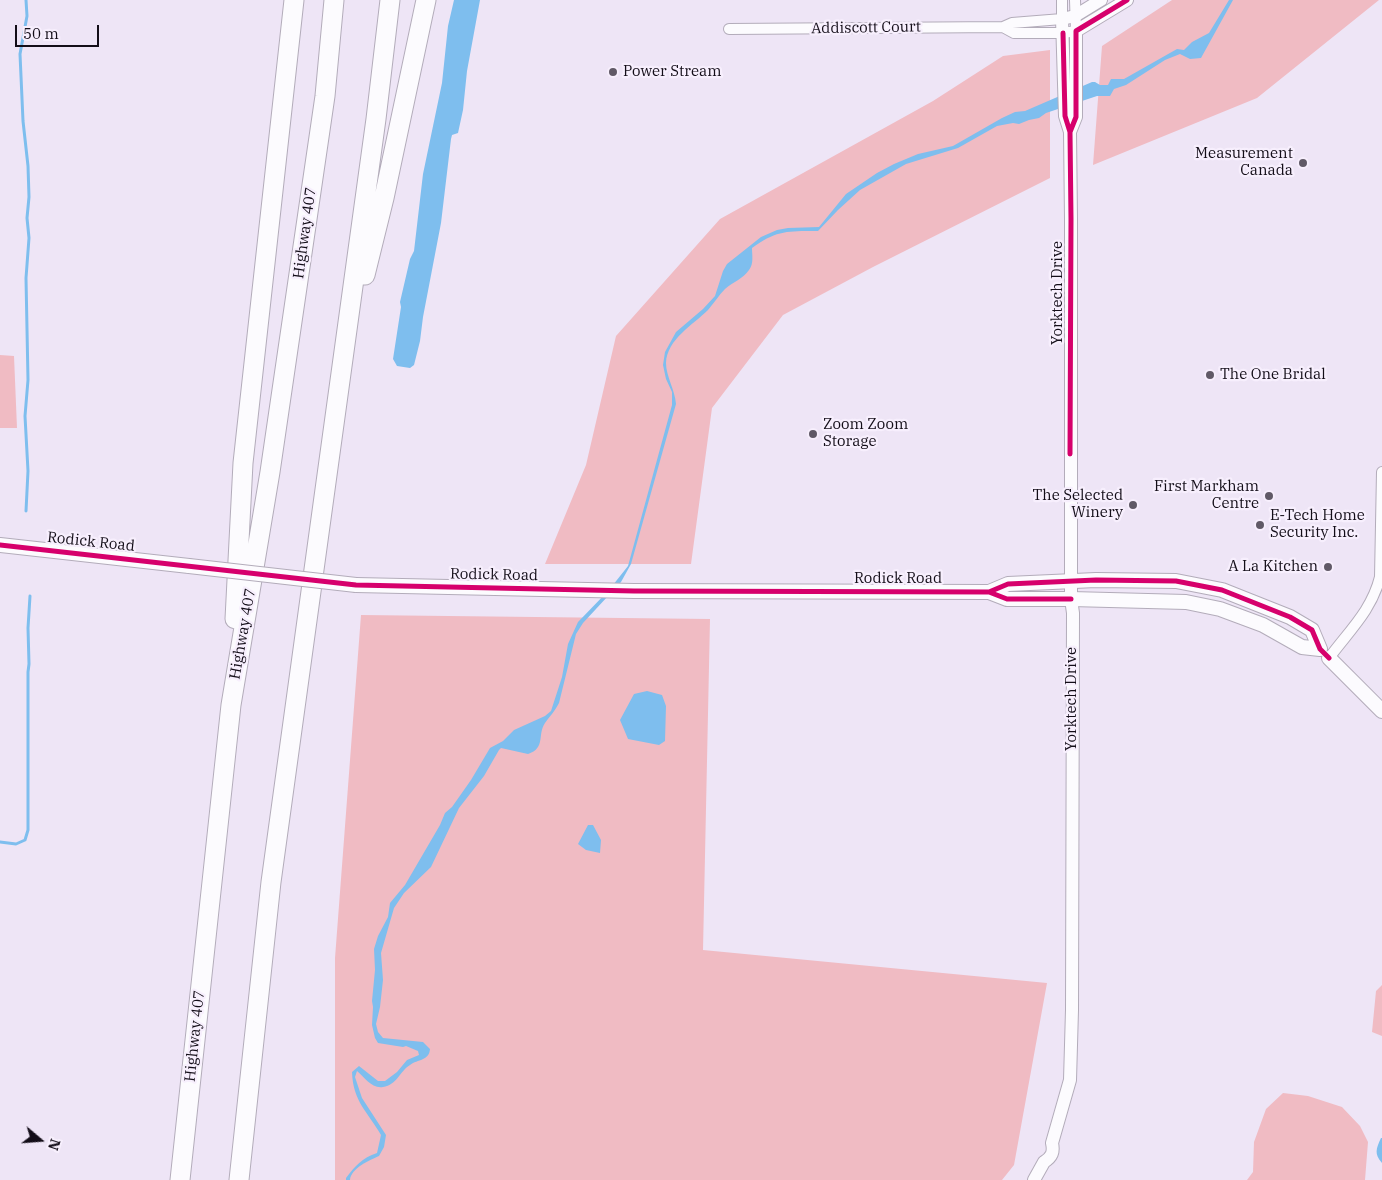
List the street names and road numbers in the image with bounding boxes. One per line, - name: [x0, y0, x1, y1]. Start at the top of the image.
- street label: Addiscott Court: [811, 18, 921, 38]
- street label: Highway 407: [290, 186, 320, 280]
- street label: Yorktech Drive: [1049, 241, 1067, 345]
- street label: Rodick Road: [46, 528, 136, 556]
- street label: Rodick Road: [450, 565, 538, 585]
- street label: Rodick Road: [854, 570, 942, 588]
- street label: Highway 407: [226, 587, 260, 681]
- street label: Yorktech Drive: [1063, 647, 1081, 751]
- street label: Highway 407: [181, 989, 209, 1083]

